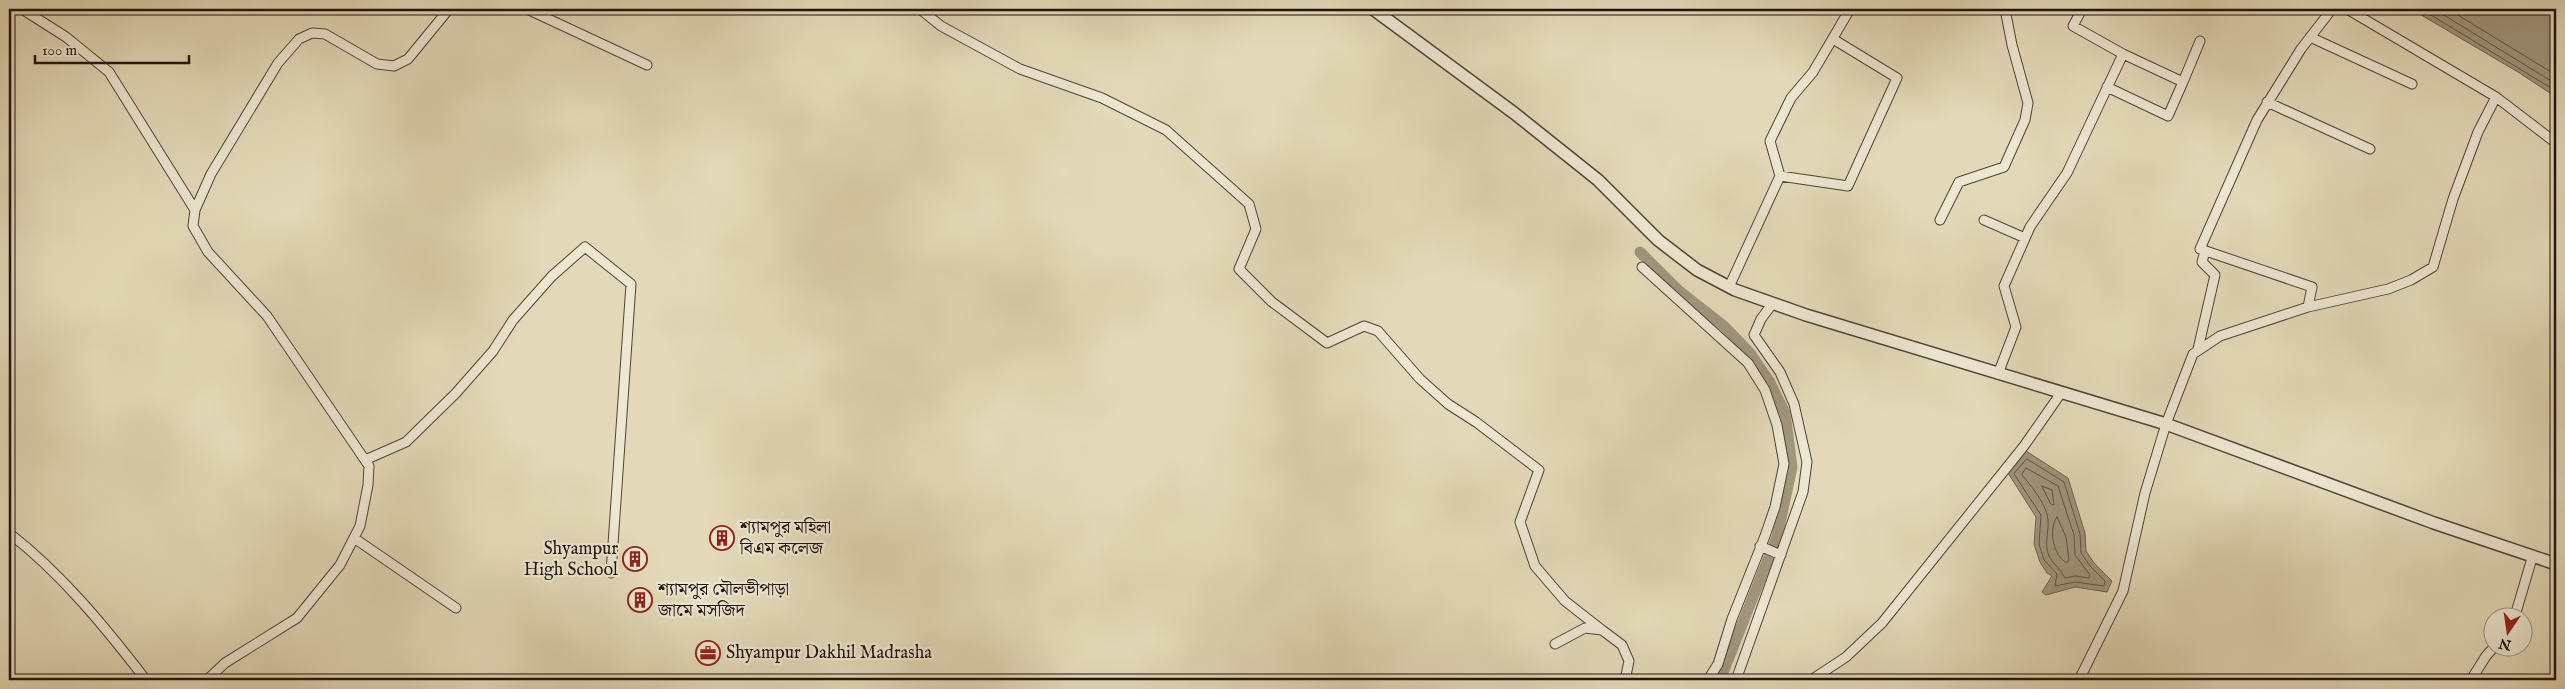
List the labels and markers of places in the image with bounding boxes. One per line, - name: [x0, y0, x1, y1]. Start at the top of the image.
- place label: শ্যামপুর মহিলা বিএম কলেজ: [739, 517, 831, 561]
- building icon: শ্যামপুর মহিলা বিএম কলেজ: [709, 525, 735, 551]
- place label: Shyampur High School: [524, 538, 618, 582]
- building icon: Shyampur High School: [622, 546, 648, 572]
- place label: শ্যামপুর মৌলভীপাড়া জামে মসজিদ: [657, 578, 789, 623]
- building icon: শ্যামপুর মৌলভীপাড়া জামে মসজিদ: [627, 587, 653, 613]
- office icon: Shyampur Dakhil Madrasha: [695, 640, 721, 666]
- place label: Shyampur Dakhil Madrasha: [726, 642, 932, 665]

